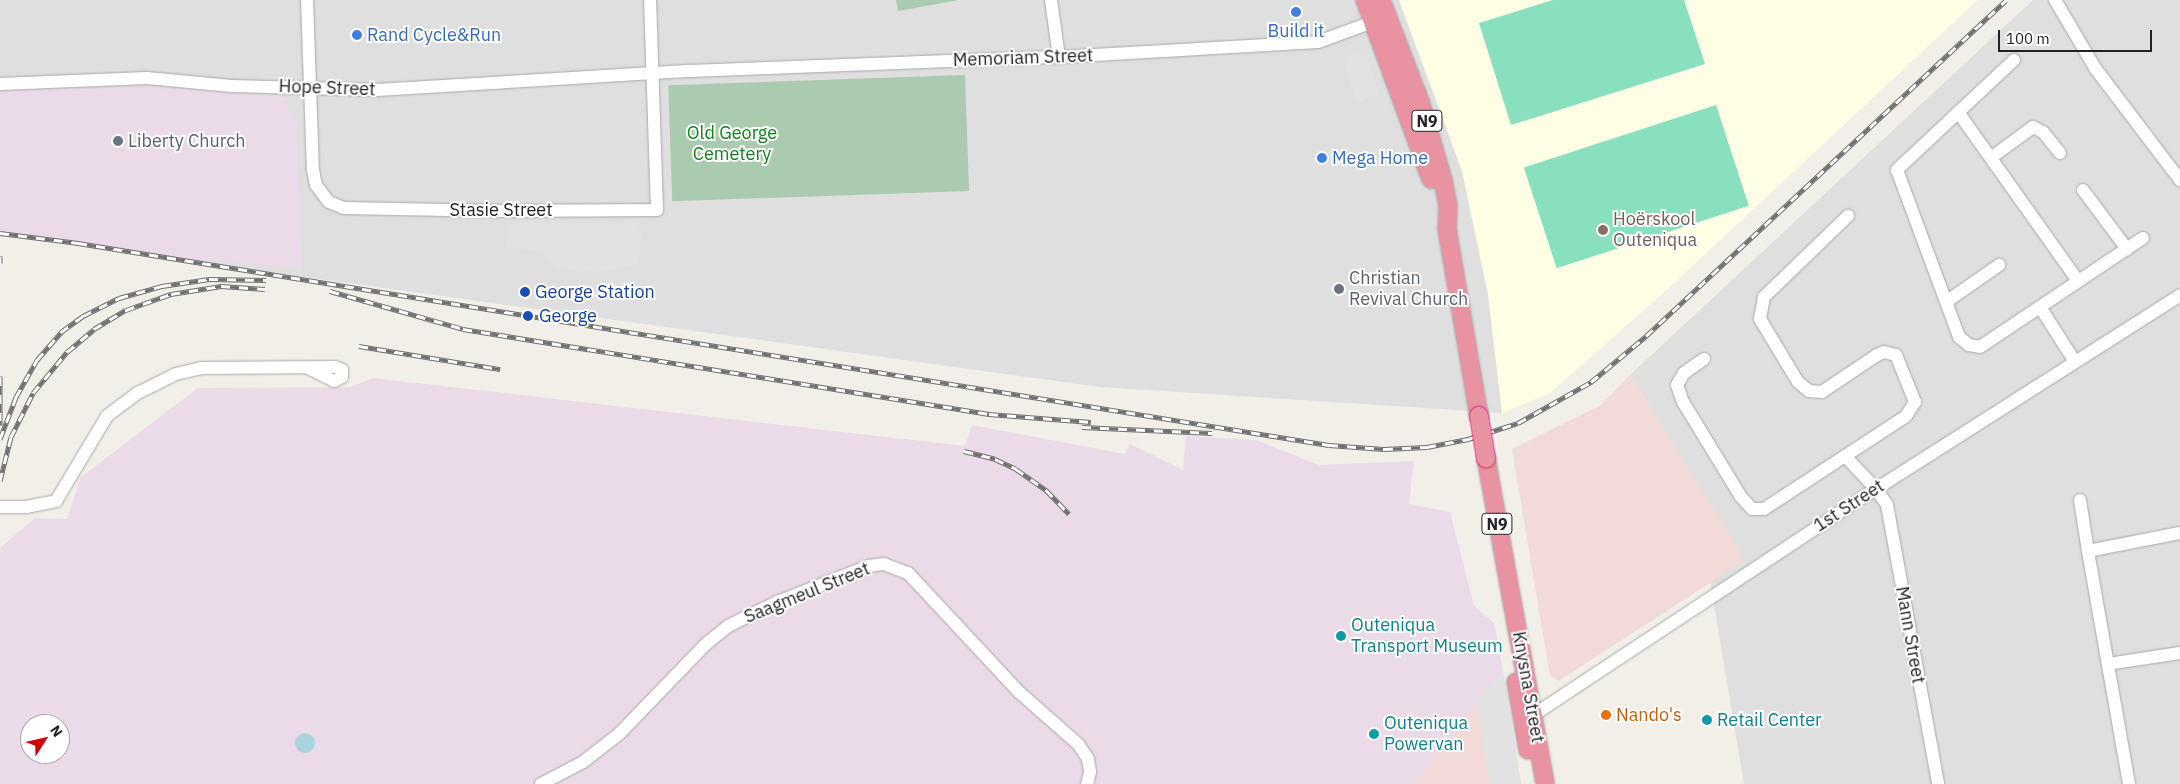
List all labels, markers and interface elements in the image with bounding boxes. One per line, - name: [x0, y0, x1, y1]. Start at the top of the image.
- marker: Build it: [1290, 6, 1302, 18]
- place label: Build it: [1268, 20, 1324, 42]
- scale bar: [2000, 20, 2154, 52]
- place label: Rand Cycle&Run: [367, 24, 501, 46]
- marker: Rand Cycle&Run: [351, 29, 363, 41]
- text: 100 m: [2006, 29, 2050, 48]
- street label: Memoriam Street: [952, 45, 1094, 71]
- street label: Hope Street: [278, 76, 376, 100]
- road number: N9: [1411, 108, 1443, 134]
- park label: Old George Cemetery: [687, 123, 777, 166]
- place label: Liberty Church: [128, 130, 245, 152]
- marker: Liberty Church: [112, 135, 124, 147]
- place label: Mega Home: [1332, 147, 1428, 169]
- marker: Mega Home: [1316, 152, 1328, 164]
- street label: Stasie Street: [449, 199, 553, 221]
- place label: Hoërskool Outeniqua: [1613, 209, 1697, 252]
- marker: Hoërskool Outeniqua: [1597, 224, 1609, 236]
- place label: Christian Revival Church: [1349, 268, 1468, 310]
- place label: George Station: [535, 281, 655, 303]
- marker: Christian Revival Church: [1333, 283, 1345, 295]
- marker: George Station: [519, 286, 531, 298]
- place label: George: [539, 305, 597, 327]
- marker: George: [521, 309, 535, 323]
- street label: 1st Street: [1810, 475, 1888, 537]
- road number: N9: [1481, 510, 1513, 538]
- street label: Saagmeul Street: [741, 558, 873, 628]
- street label: Mann Street: [1891, 585, 1929, 685]
- place label: Outeniqua Transport Museum: [1351, 615, 1503, 658]
- marker: Outeniqua Transport Museum: [1335, 630, 1347, 642]
- street label: Knysna Street: [1508, 630, 1548, 744]
- place label: Nando's: [1616, 704, 1682, 726]
- marker: Nando's: [1600, 709, 1612, 721]
- place label: Retail Center: [1717, 709, 1822, 731]
- place label: Outeniqua Powervan: [1384, 713, 1468, 756]
- north arrow: [20, 714, 70, 764]
- marker: Retail Center: [1701, 714, 1713, 726]
- text: N: [46, 722, 67, 740]
- marker: Outeniqua Powervan: [1368, 728, 1380, 740]

